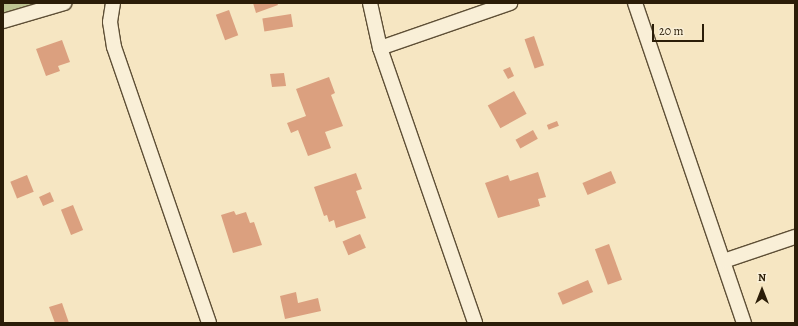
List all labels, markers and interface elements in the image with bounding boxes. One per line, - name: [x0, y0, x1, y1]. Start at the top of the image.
- scale bar: [654, 16, 706, 42]
- text: 20 m: [659, 23, 683, 39]
- north arrow: [742, 270, 782, 310]
- text: N: [758, 270, 766, 285]

